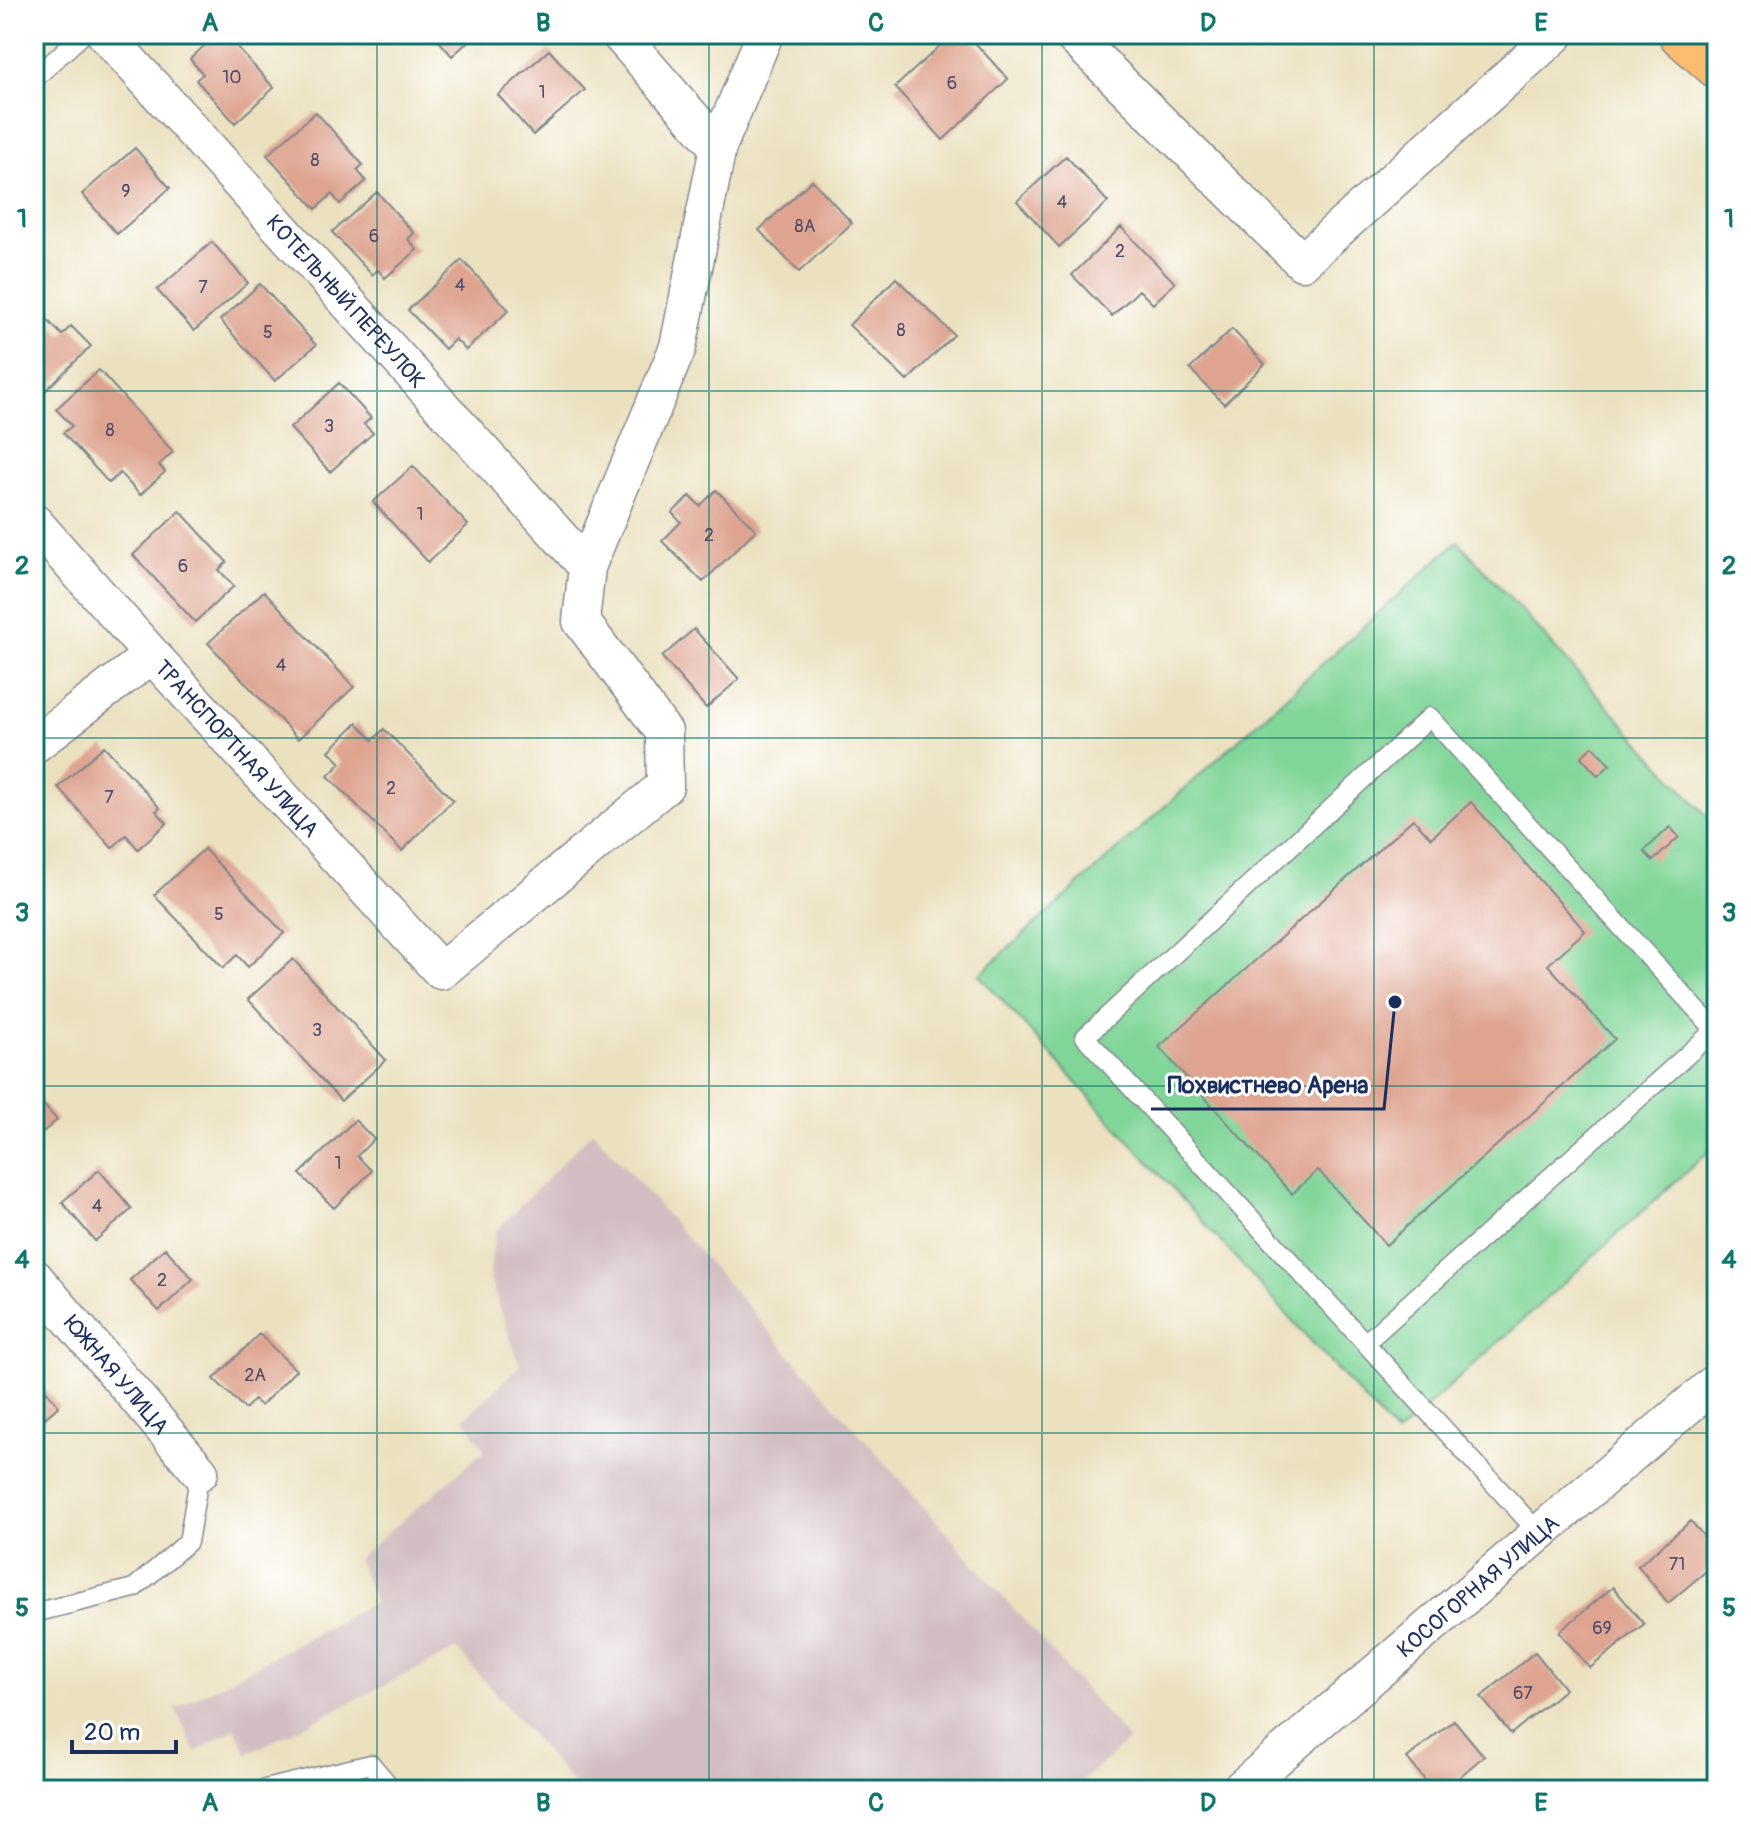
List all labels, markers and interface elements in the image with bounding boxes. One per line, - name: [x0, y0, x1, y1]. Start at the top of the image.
- text: A: [202, 7, 219, 39]
- text: B: [536, 7, 550, 39]
- text: C: [868, 7, 884, 39]
- text: D: [1200, 7, 1216, 39]
- text: E: [1534, 7, 1548, 39]
- house number: 10: [222, 66, 242, 89]
- house number: 6: [947, 72, 957, 95]
- house number: 1: [538, 81, 546, 104]
- house number: 8: [310, 149, 320, 172]
- house number: 9: [121, 180, 131, 203]
- house number: 4: [1057, 191, 1068, 214]
- text: 1: [17, 203, 27, 235]
- text: 1: [1724, 203, 1734, 235]
- street label: КОТЕЛЬНЫЙ ПЕРЕУЛОК: [260, 209, 431, 394]
- house number: 8А: [795, 215, 816, 238]
- house number: 6: [369, 225, 379, 248]
- house number: 2: [1115, 240, 1125, 263]
- house number: 4: [455, 274, 466, 297]
- house number: 7: [198, 276, 208, 299]
- house number: 8: [896, 319, 906, 342]
- house number: 5: [263, 321, 273, 344]
- house number: 3: [324, 415, 334, 438]
- house number: 8: [105, 419, 115, 442]
- house number: 1: [416, 503, 424, 526]
- house number: 2: [704, 524, 714, 547]
- text: 2: [15, 550, 29, 582]
- text: 2: [1722, 550, 1736, 582]
- house number: 6: [178, 555, 188, 578]
- street label: ТРАНСПОРТНАЯ УЛИЦА: [148, 654, 325, 843]
- house number: 4: [276, 654, 287, 677]
- house number: 2: [386, 777, 396, 800]
- house number: 7: [104, 786, 114, 809]
- text: 3: [15, 897, 29, 929]
- text: 3: [1722, 897, 1736, 929]
- house number: 5: [214, 903, 224, 926]
- house number: 3: [312, 1019, 322, 1042]
- callout: Похвистнево Арена: [1151, 1061, 1384, 1109]
- text: Похвистнево Арена: [1167, 1071, 1369, 1100]
- house number: 1: [334, 1152, 342, 1175]
- house number: 4: [92, 1195, 103, 1218]
- text: 4: [14, 1244, 30, 1276]
- text: 4: [1721, 1244, 1737, 1276]
- house number: 2: [157, 1269, 167, 1292]
- street label: ЮЖНАЯ УЛИЦА: [58, 1310, 175, 1440]
- house number: 2А: [244, 1364, 266, 1387]
- street label: КОСОГОРНАЯ УЛИЦА: [1391, 1509, 1565, 1664]
- house number: 71: [1669, 1553, 1685, 1576]
- text: 5: [15, 1592, 29, 1624]
- text: 5: [1722, 1592, 1736, 1624]
- house number: 69: [1592, 1617, 1612, 1640]
- house number: 67: [1513, 1682, 1533, 1705]
- scale bar: [72, 1704, 176, 1754]
- text: 20 m: [84, 1718, 140, 1747]
- text: A: [202, 1787, 219, 1819]
- text: B: [536, 1787, 550, 1819]
- text: C: [868, 1787, 884, 1819]
- text: D: [1200, 1787, 1216, 1819]
- text: E: [1534, 1787, 1548, 1819]

